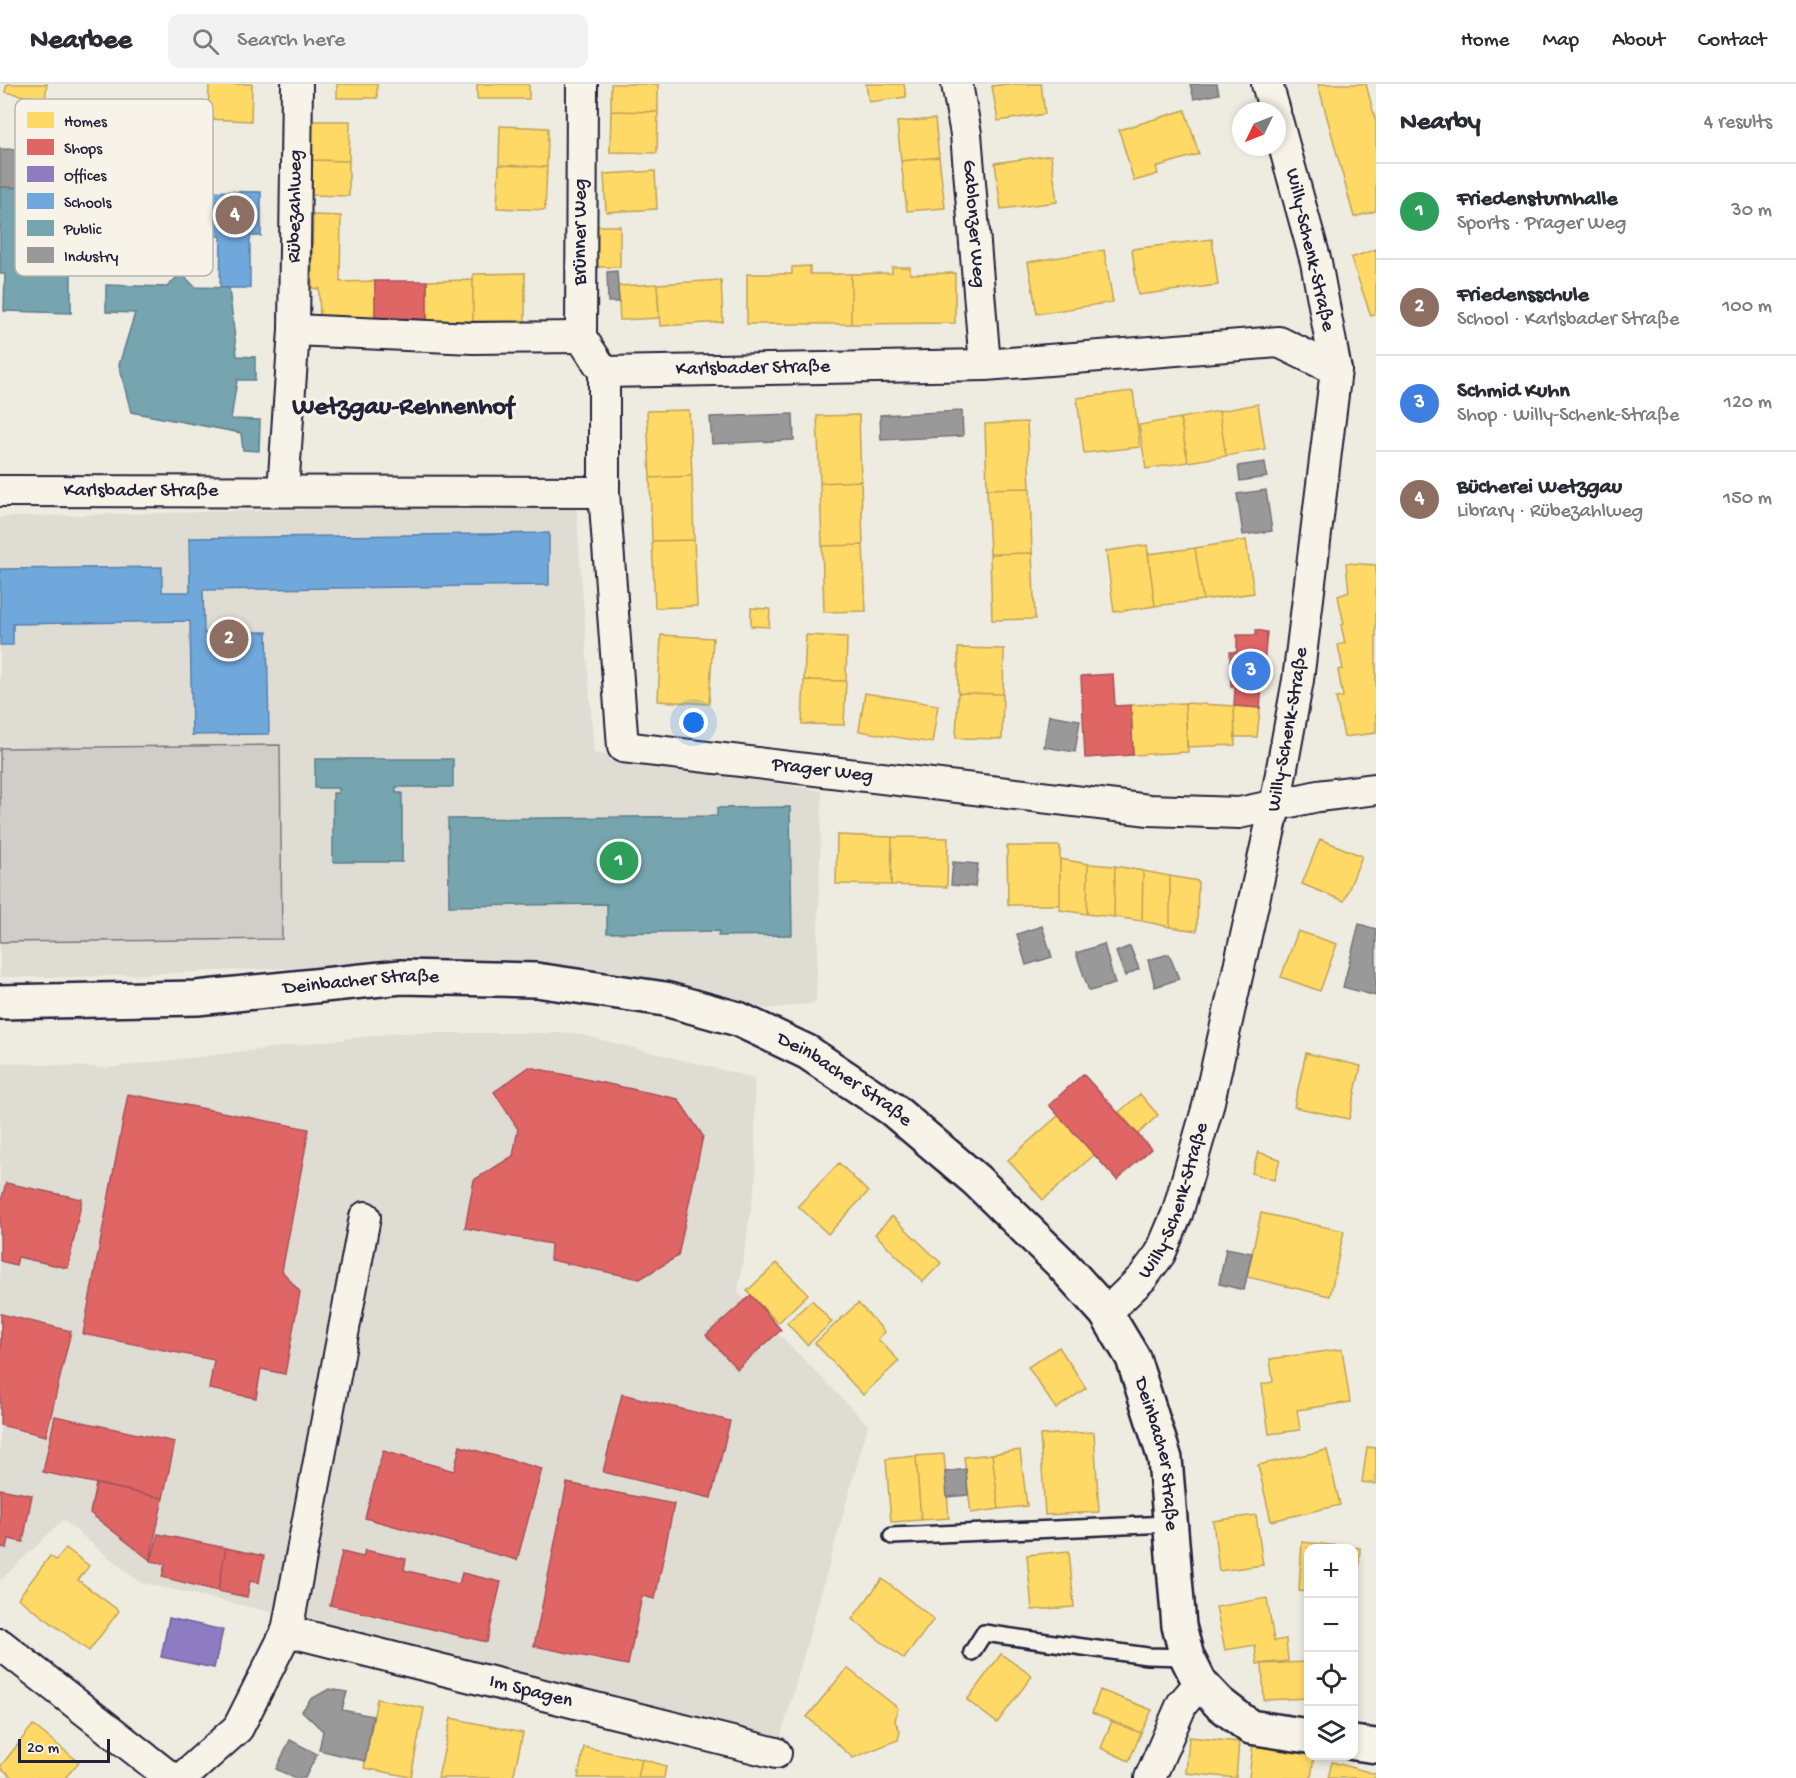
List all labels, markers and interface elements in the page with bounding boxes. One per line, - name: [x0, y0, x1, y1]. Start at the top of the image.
- search box: [168, 14, 588, 68]
- text: Nearbee: [30, 25, 132, 58]
- icon: search: [189, 25, 222, 58]
- text: Search here: [237, 28, 345, 54]
- text: Home: [1461, 29, 1509, 54]
- text: Map: [1542, 29, 1579, 54]
- text: About: [1612, 29, 1665, 54]
- text: Contact: [1698, 29, 1766, 54]
- legend: [15, 99, 213, 276]
- north arrow: [1232, 102, 1286, 156]
- text: Nearby: [1400, 108, 1481, 139]
- text: 4 results: [1704, 112, 1772, 135]
- text: Homes: [64, 114, 108, 133]
- text: Shops: [64, 141, 103, 160]
- street label: Rübezahlweg: [283, 150, 308, 263]
- street label: Gablonzer Weg: [957, 159, 990, 289]
- street label: Willy-Schenk-Straße: [1279, 166, 1339, 334]
- text: Offices: [64, 168, 108, 187]
- street label: Brünner Weg: [570, 179, 593, 286]
- text: Friedensturnhalle: [1457, 187, 1618, 213]
- pin: 4: [216, 192, 254, 238]
- text: Schools: [64, 195, 113, 214]
- text: 1: [1415, 200, 1424, 223]
- text: 30 m: [1731, 200, 1772, 223]
- text: Sports · Prager Weg: [1457, 213, 1626, 236]
- text: Public: [63, 222, 102, 241]
- text: Industry: [64, 249, 118, 268]
- text: Friedensschule: [1457, 283, 1589, 309]
- text: 2: [1415, 296, 1424, 319]
- text: 100 m: [1722, 296, 1772, 319]
- text: School · Karlsbader Straße: [1457, 309, 1679, 332]
- street label: Karlsbader Straße: [676, 356, 831, 382]
- text: Schmid Kuhn: [1457, 379, 1570, 405]
- text: 3: [1414, 392, 1425, 415]
- text: 120 m: [1724, 392, 1772, 415]
- district label: Wetzgau-Rehnenhof: [291, 393, 517, 424]
- text: Shop · Willy-Schenk-Straße: [1457, 405, 1679, 428]
- text: Bücherei Wetzgau: [1457, 475, 1622, 501]
- street label: Karlsbader Straße: [64, 480, 219, 503]
- text: 4: [1415, 488, 1424, 511]
- text: 150 m: [1723, 488, 1772, 511]
- text: Library · Rübezahlweg: [1457, 501, 1643, 524]
- pin: 2: [210, 616, 248, 662]
- street label: Willy-Schenk-Straße: [1263, 646, 1313, 814]
- pin: 3: [1232, 648, 1270, 694]
- your location: [679, 708, 708, 737]
- street label: Prager Weg: [770, 753, 874, 788]
- pin: 1: [600, 838, 638, 884]
- street label: Deinbacher Straße: [280, 965, 440, 1001]
- street label: Deinbacher Straße: [771, 1027, 917, 1133]
- street label: Willy-Schenk-Straße: [1134, 1119, 1214, 1284]
- street label: Deinbacher Straße: [1128, 1373, 1183, 1532]
- map controls: [1304, 1544, 1358, 1760]
- button: +: [1304, 1544, 1358, 1598]
- button: −: [1304, 1598, 1358, 1652]
- button: locate: [1304, 1652, 1358, 1706]
- street label: Im Spagen: [487, 1670, 575, 1713]
- button: layers: [1304, 1706, 1358, 1760]
- scale bar: [18, 1736, 110, 1764]
- text: 20 m: [27, 1740, 59, 1759]

